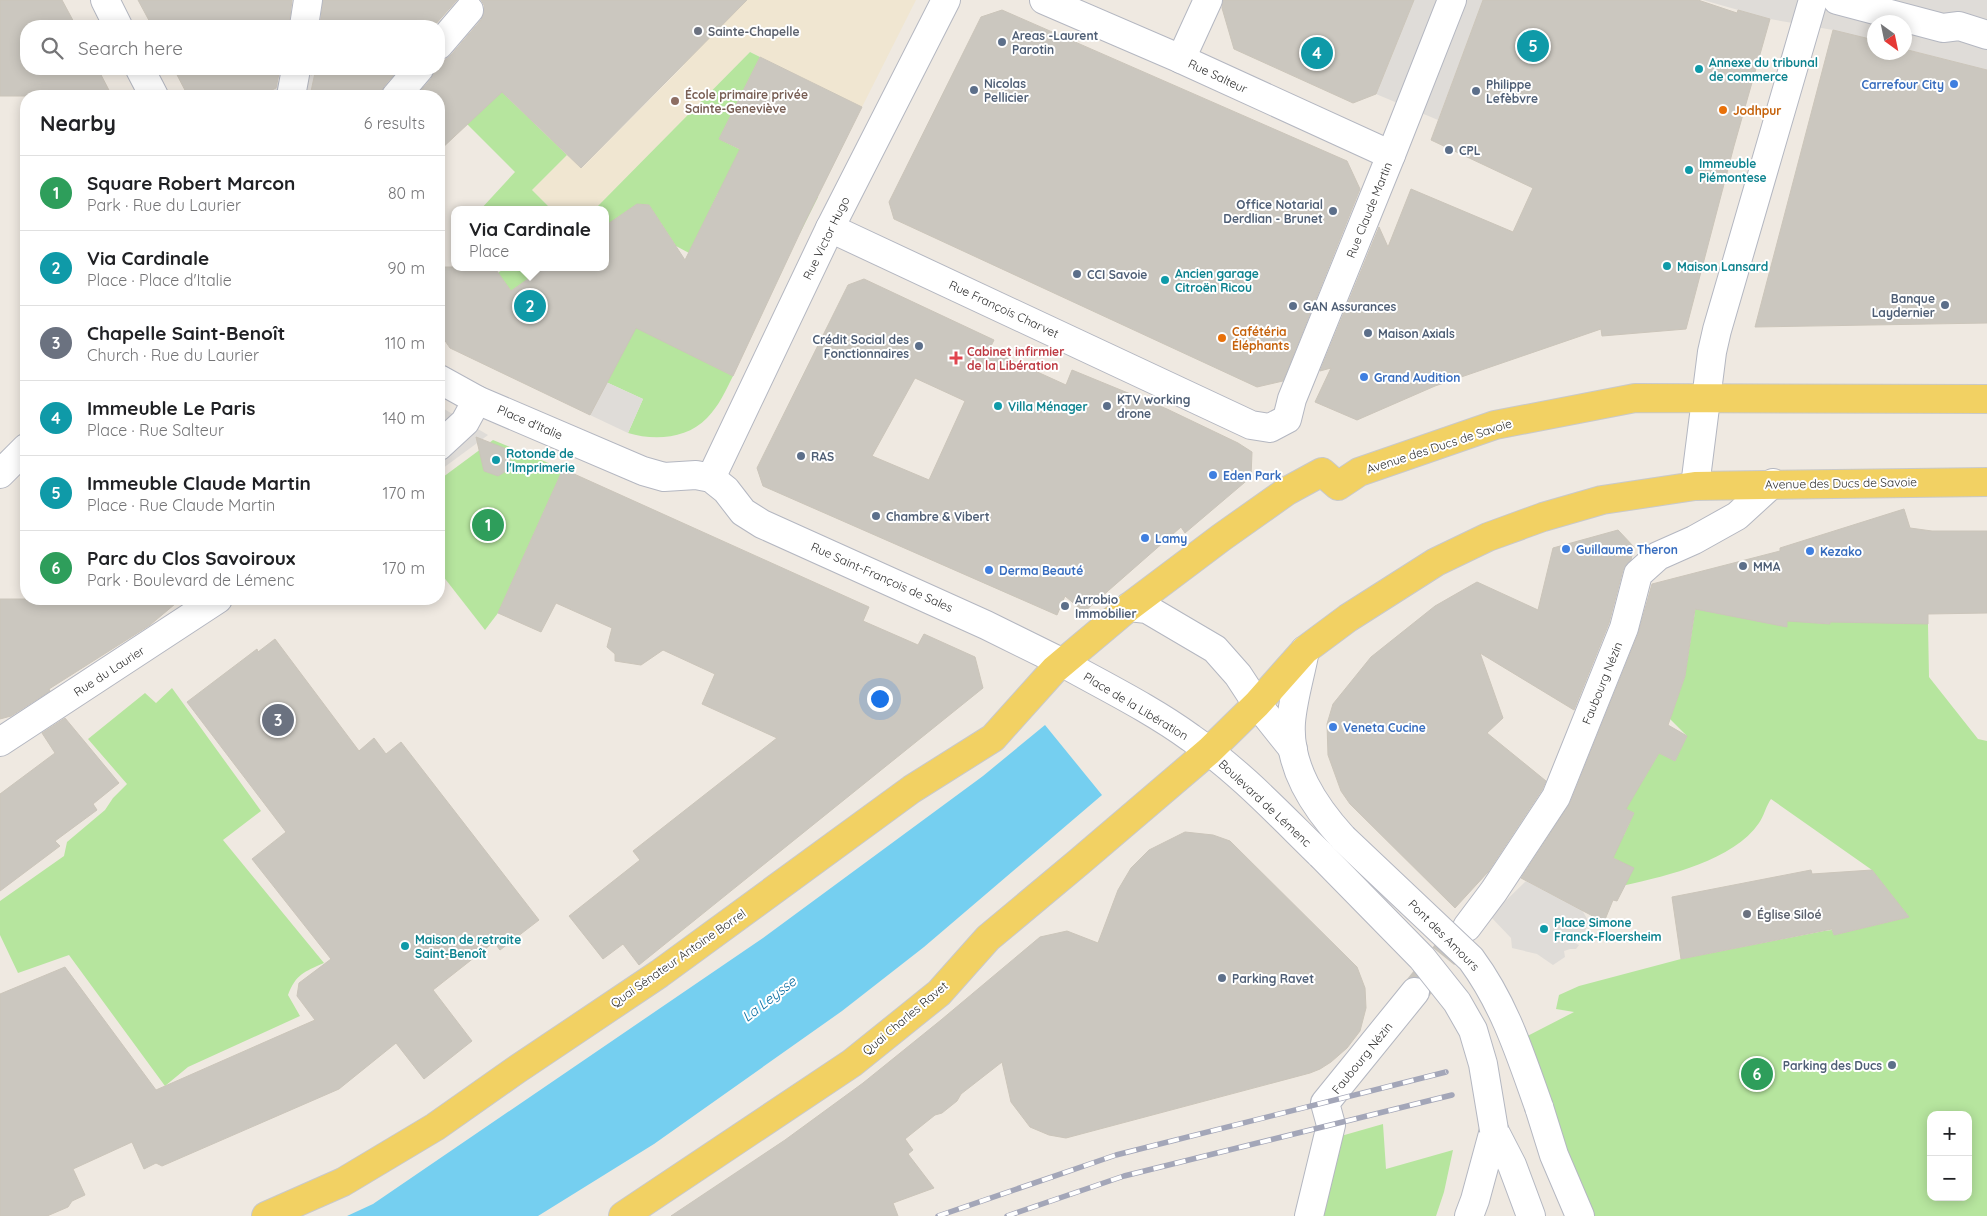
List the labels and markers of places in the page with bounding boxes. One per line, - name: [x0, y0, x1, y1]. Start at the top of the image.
- place label: Sainte-Chapelle: [708, 24, 800, 39]
- marker: Sainte-Chapelle: [692, 25, 704, 37]
- pin: 5: [1517, 27, 1549, 65]
- place label: Areas -Laurent Parotin: [1012, 28, 1099, 57]
- pin: 4: [1301, 34, 1333, 72]
- marker: Areas -Laurent Parotin: [996, 36, 1008, 48]
- place label: Annexe du tribunal de commerce: [1709, 55, 1818, 84]
- marker: Annexe du tribunal de commerce: [1693, 63, 1705, 75]
- place label: Nicolas Pellicier: [984, 76, 1029, 105]
- place label: Philippe Lefèbvre: [1486, 77, 1538, 106]
- place label: Carrefour City: [1861, 77, 1944, 92]
- marker: Carrefour City: [1948, 78, 1960, 90]
- marker: Nicolas Pellicier: [968, 84, 980, 96]
- marker: Philippe Lefèbvre: [1470, 85, 1482, 97]
- place label: École primaire privée Sainte-Geneviève: [685, 87, 808, 116]
- marker: École primaire privée Sainte-Geneviève: [669, 95, 681, 107]
- place label: Jodhpur: [1733, 103, 1781, 118]
- marker: Jodhpur: [1717, 104, 1729, 116]
- place label: CPL: [1459, 143, 1481, 158]
- marker: CPL: [1443, 144, 1455, 156]
- place label: Immeuble Piémontese: [1699, 156, 1767, 185]
- marker: Immeuble Piémontese: [1683, 164, 1695, 176]
- place label: Office Notarial Derdlian - Brunet: [1223, 197, 1323, 226]
- marker: Office Notarial Derdlian - Brunet: [1327, 205, 1339, 217]
- place label: Maison Lansard: [1677, 259, 1768, 274]
- marker: Maison Lansard: [1661, 260, 1673, 272]
- place label: Ancien garage Citroën Ricou: [1175, 266, 1259, 295]
- place label: CCI Savoie: [1087, 267, 1147, 282]
- marker: CCI Savoie: [1071, 268, 1083, 280]
- marker: Ancien garage Citroën Ricou: [1159, 274, 1171, 286]
- pin: 2: [514, 287, 546, 325]
- place label: Banque Laydernier: [1872, 291, 1935, 320]
- place label: GAN Assurances: [1303, 299, 1397, 314]
- marker: Banque Laydernier: [1939, 299, 1951, 311]
- marker: GAN Assurances: [1287, 300, 1299, 312]
- place label: Cafétéria Éléphants: [1232, 324, 1289, 353]
- place label: Maison Axials: [1378, 326, 1455, 341]
- marker: Maison Axials: [1362, 327, 1374, 339]
- place label: Crédit Social des Fonctionnaires: [813, 332, 909, 361]
- marker: Cafétéria Éléphants: [1216, 332, 1228, 344]
- marker: Crédit Social des Fonctionnaires: [913, 340, 925, 352]
- place label: Cabinet infirmier de la Libération: [967, 344, 1064, 373]
- marker: Cabinet infirmier de la Libération: [949, 351, 963, 365]
- place label: Grand Audition: [1374, 370, 1460, 385]
- marker: Grand Audition: [1358, 371, 1370, 383]
- place label: KTV working drone: [1117, 392, 1190, 421]
- place label: Villa Ménager: [1008, 399, 1088, 414]
- marker: Villa Ménager: [992, 400, 1004, 412]
- marker: KTV working drone: [1101, 400, 1113, 412]
- place label: Rotonde de l'Imprimerie: [506, 446, 575, 475]
- place label: RAS: [811, 449, 834, 464]
- marker: RAS: [795, 450, 807, 462]
- marker: Rotonde de l'Imprimerie: [490, 454, 502, 466]
- place label: Eden Park: [1223, 468, 1282, 483]
- marker: Eden Park: [1207, 469, 1219, 481]
- pin: 1: [472, 506, 504, 544]
- place label: Chambre & Vibert: [886, 509, 990, 524]
- marker: Chambre & Vibert: [870, 510, 882, 522]
- place label: Lamy: [1155, 531, 1187, 546]
- marker: Lamy: [1139, 532, 1151, 544]
- place label: Guillaume Theron: [1576, 542, 1678, 557]
- marker: Guillaume Theron: [1560, 543, 1572, 555]
- place label: Kezako: [1820, 544, 1863, 559]
- marker: Kezako: [1804, 545, 1816, 557]
- place label: MMA: [1753, 559, 1781, 574]
- marker: MMA: [1737, 560, 1749, 572]
- place label: Derma Beauté: [999, 563, 1083, 578]
- marker: Derma Beauté: [983, 564, 995, 576]
- place label: Arrobio Immobilier: [1075, 592, 1137, 621]
- marker: Arrobio Immobilier: [1059, 600, 1071, 612]
- pin: 3: [262, 701, 294, 739]
- place label: Veneta Cucine: [1343, 720, 1426, 735]
- marker: Veneta Cucine: [1327, 721, 1339, 733]
- place label: Église Siloé: [1757, 907, 1822, 922]
- marker: Église Siloé: [1741, 908, 1753, 920]
- place label: Place Simone Franck-Floersheim: [1554, 915, 1662, 944]
- marker: Place Simone Franck-Floersheim: [1538, 923, 1550, 935]
- place label: Maison de retraite Saint-Benoît: [415, 932, 521, 961]
- marker: Maison de retraite Saint-Benoît: [399, 940, 411, 952]
- place label: Parking Ravet: [1232, 971, 1314, 986]
- marker: Parking Ravet: [1216, 972, 1228, 984]
- pin: 6: [1741, 1055, 1773, 1093]
- place label: Parking des Ducs: [1783, 1058, 1882, 1073]
- marker: Parking des Ducs: [1886, 1059, 1898, 1071]

